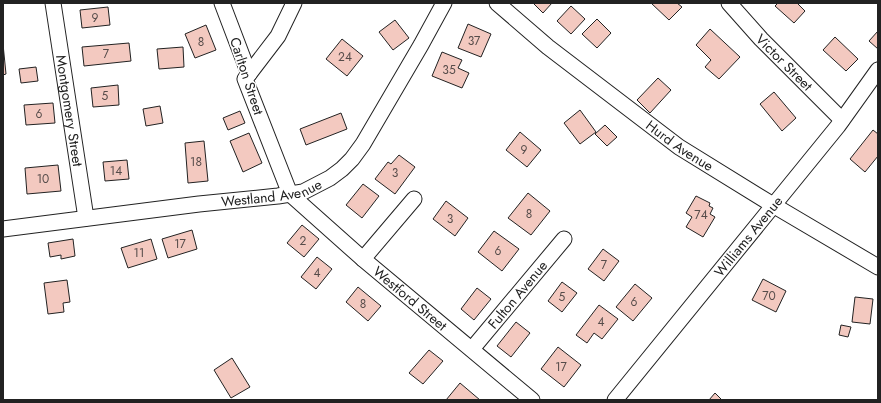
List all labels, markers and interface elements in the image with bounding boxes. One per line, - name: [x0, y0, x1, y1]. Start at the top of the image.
- house number: 9: [92, 9, 99, 27]
- street label: Victor Street: [751, 29, 818, 96]
- house number: 37: [468, 32, 481, 50]
- house number: 8: [198, 33, 204, 51]
- street label: Carlton Street: [225, 35, 269, 118]
- house number: 7: [103, 45, 110, 63]
- house number: 24: [338, 48, 352, 66]
- street label: Montgomery Street: [51, 54, 88, 169]
- house number: 35: [442, 61, 456, 79]
- house number: 5: [102, 87, 109, 105]
- house number: 6: [36, 105, 43, 123]
- street label: Hurd Avenue: [642, 115, 717, 176]
- house number: 9: [521, 141, 528, 159]
- house number: 18: [190, 153, 202, 171]
- house number: 14: [110, 162, 122, 180]
- house number: 3: [392, 164, 399, 182]
- house number: 10: [37, 170, 49, 188]
- street label: Westland Avenue: [220, 174, 325, 212]
- street label: Williams Avenue: [709, 192, 787, 281]
- house number: 8: [526, 205, 532, 223]
- house number: 74: [694, 206, 708, 224]
- house number: 3: [447, 210, 454, 228]
- house number: 2: [300, 232, 307, 250]
- house number: 17: [174, 235, 187, 253]
- house number: 6: [495, 242, 502, 260]
- house number: 11: [134, 244, 144, 262]
- street label: Fulton Avenue: [483, 256, 552, 333]
- house number: 7: [601, 256, 608, 274]
- street label: Westford Street: [369, 261, 452, 336]
- house number: 4: [314, 264, 321, 282]
- house number: 70: [762, 287, 776, 305]
- house number: 5: [559, 288, 566, 306]
- house number: 6: [631, 293, 638, 311]
- house number: 8: [360, 295, 366, 313]
- house number: 4: [598, 313, 605, 331]
- house number: 17: [555, 358, 568, 376]

